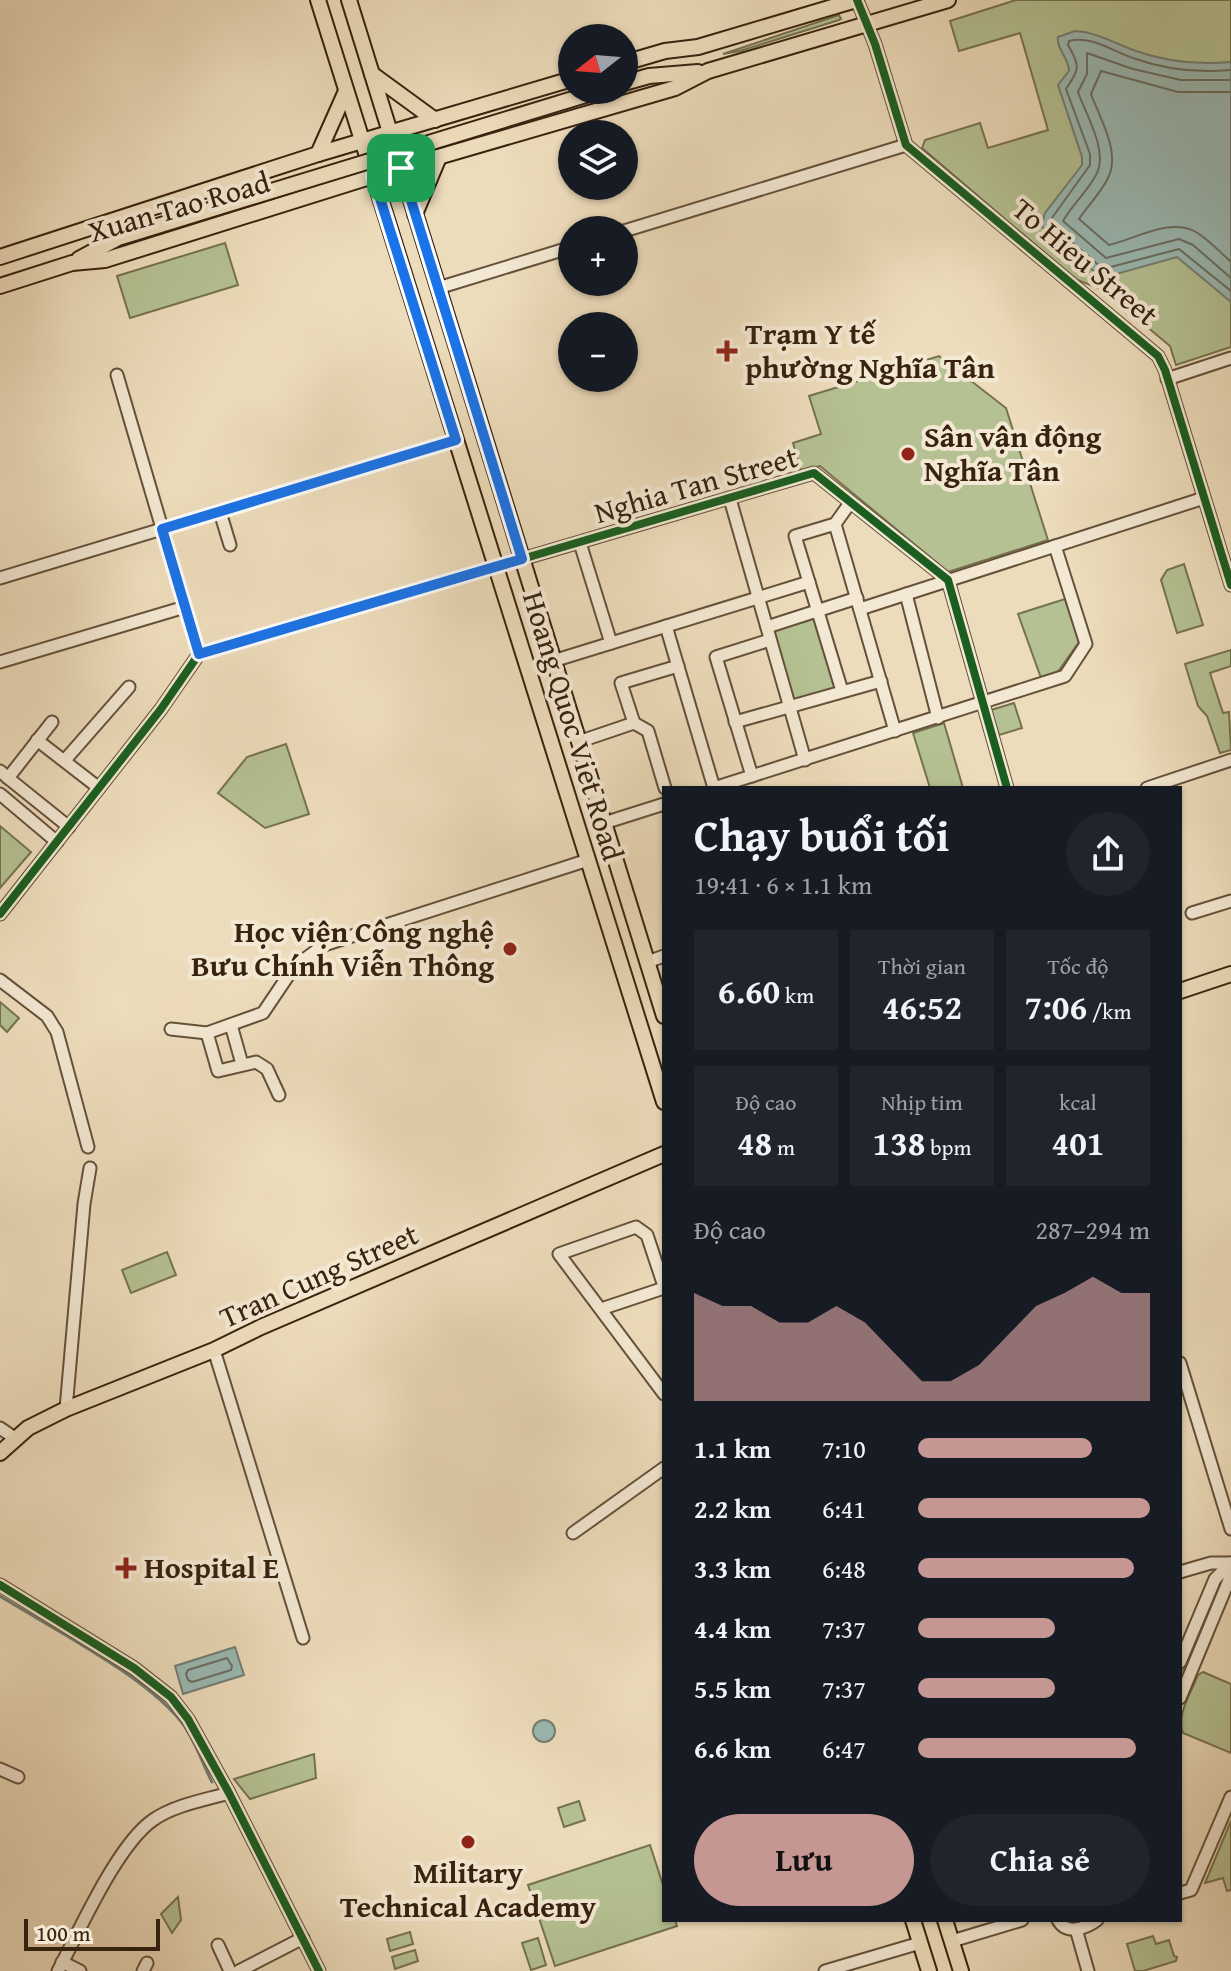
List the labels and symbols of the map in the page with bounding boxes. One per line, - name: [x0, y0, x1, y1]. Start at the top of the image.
- north arrow: [558, 24, 638, 104]
- pin: [367, 134, 435, 202]
- street label: Xuan Tao Road: [83, 159, 275, 253]
- street label: To Hieu Street: [1003, 187, 1169, 336]
- place label: Trạm Y tế phường Nghĩa Tân: [745, 311, 995, 389]
- marker: Trạm Y tế phường Nghĩa Tân: [716, 340, 738, 362]
- place label: Sân vận động Nghĩa Tân: [924, 414, 1101, 492]
- street label: Nghia Tan Street: [589, 434, 803, 534]
- marker: Sân vận động Nghĩa Tân: [899, 445, 917, 463]
- street label: Hoang Quoc Viet Road: [512, 586, 636, 866]
- place label: Học viện Công nghệ Bưu Chính Viễn Thông: [191, 909, 494, 987]
- marker: Học viện Công nghệ Bưu Chính Viễn Thông: [501, 940, 519, 958]
- street label: Tran Cung Street: [212, 1211, 425, 1339]
- place label: Hospital E: [144, 1545, 279, 1589]
- marker: Hospital E: [115, 1557, 137, 1579]
- marker: Military Technical Academy: [459, 1833, 477, 1851]
- place label: Military Technical Academy: [340, 1850, 597, 1928]
- scale bar: [24, 1915, 160, 1951]

